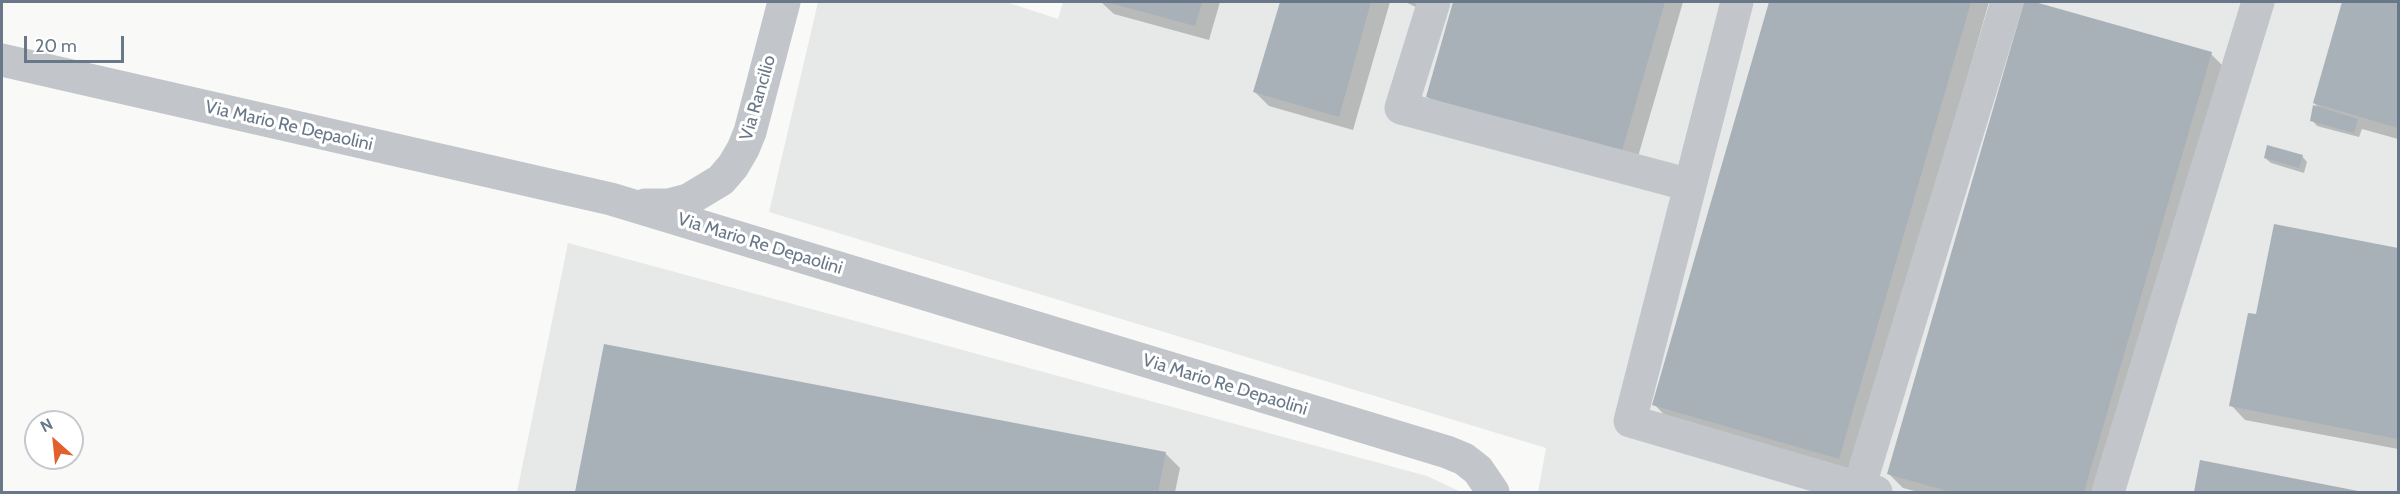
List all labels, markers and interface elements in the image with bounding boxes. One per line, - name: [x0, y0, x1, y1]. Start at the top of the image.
- scale bar: [27, 24, 128, 62]
- text: 20 m: [35, 35, 77, 57]
- street label: Via Rancilio: [736, 53, 780, 143]
- street label: Via Mario Re Depaolini: [203, 96, 375, 156]
- street label: Via Mario Re Depaolini: [675, 209, 845, 279]
- street label: Via Mario Re Depaolini: [1140, 350, 1310, 420]
- north arrow: [24, 410, 84, 470]
- text: N: [37, 414, 56, 436]

